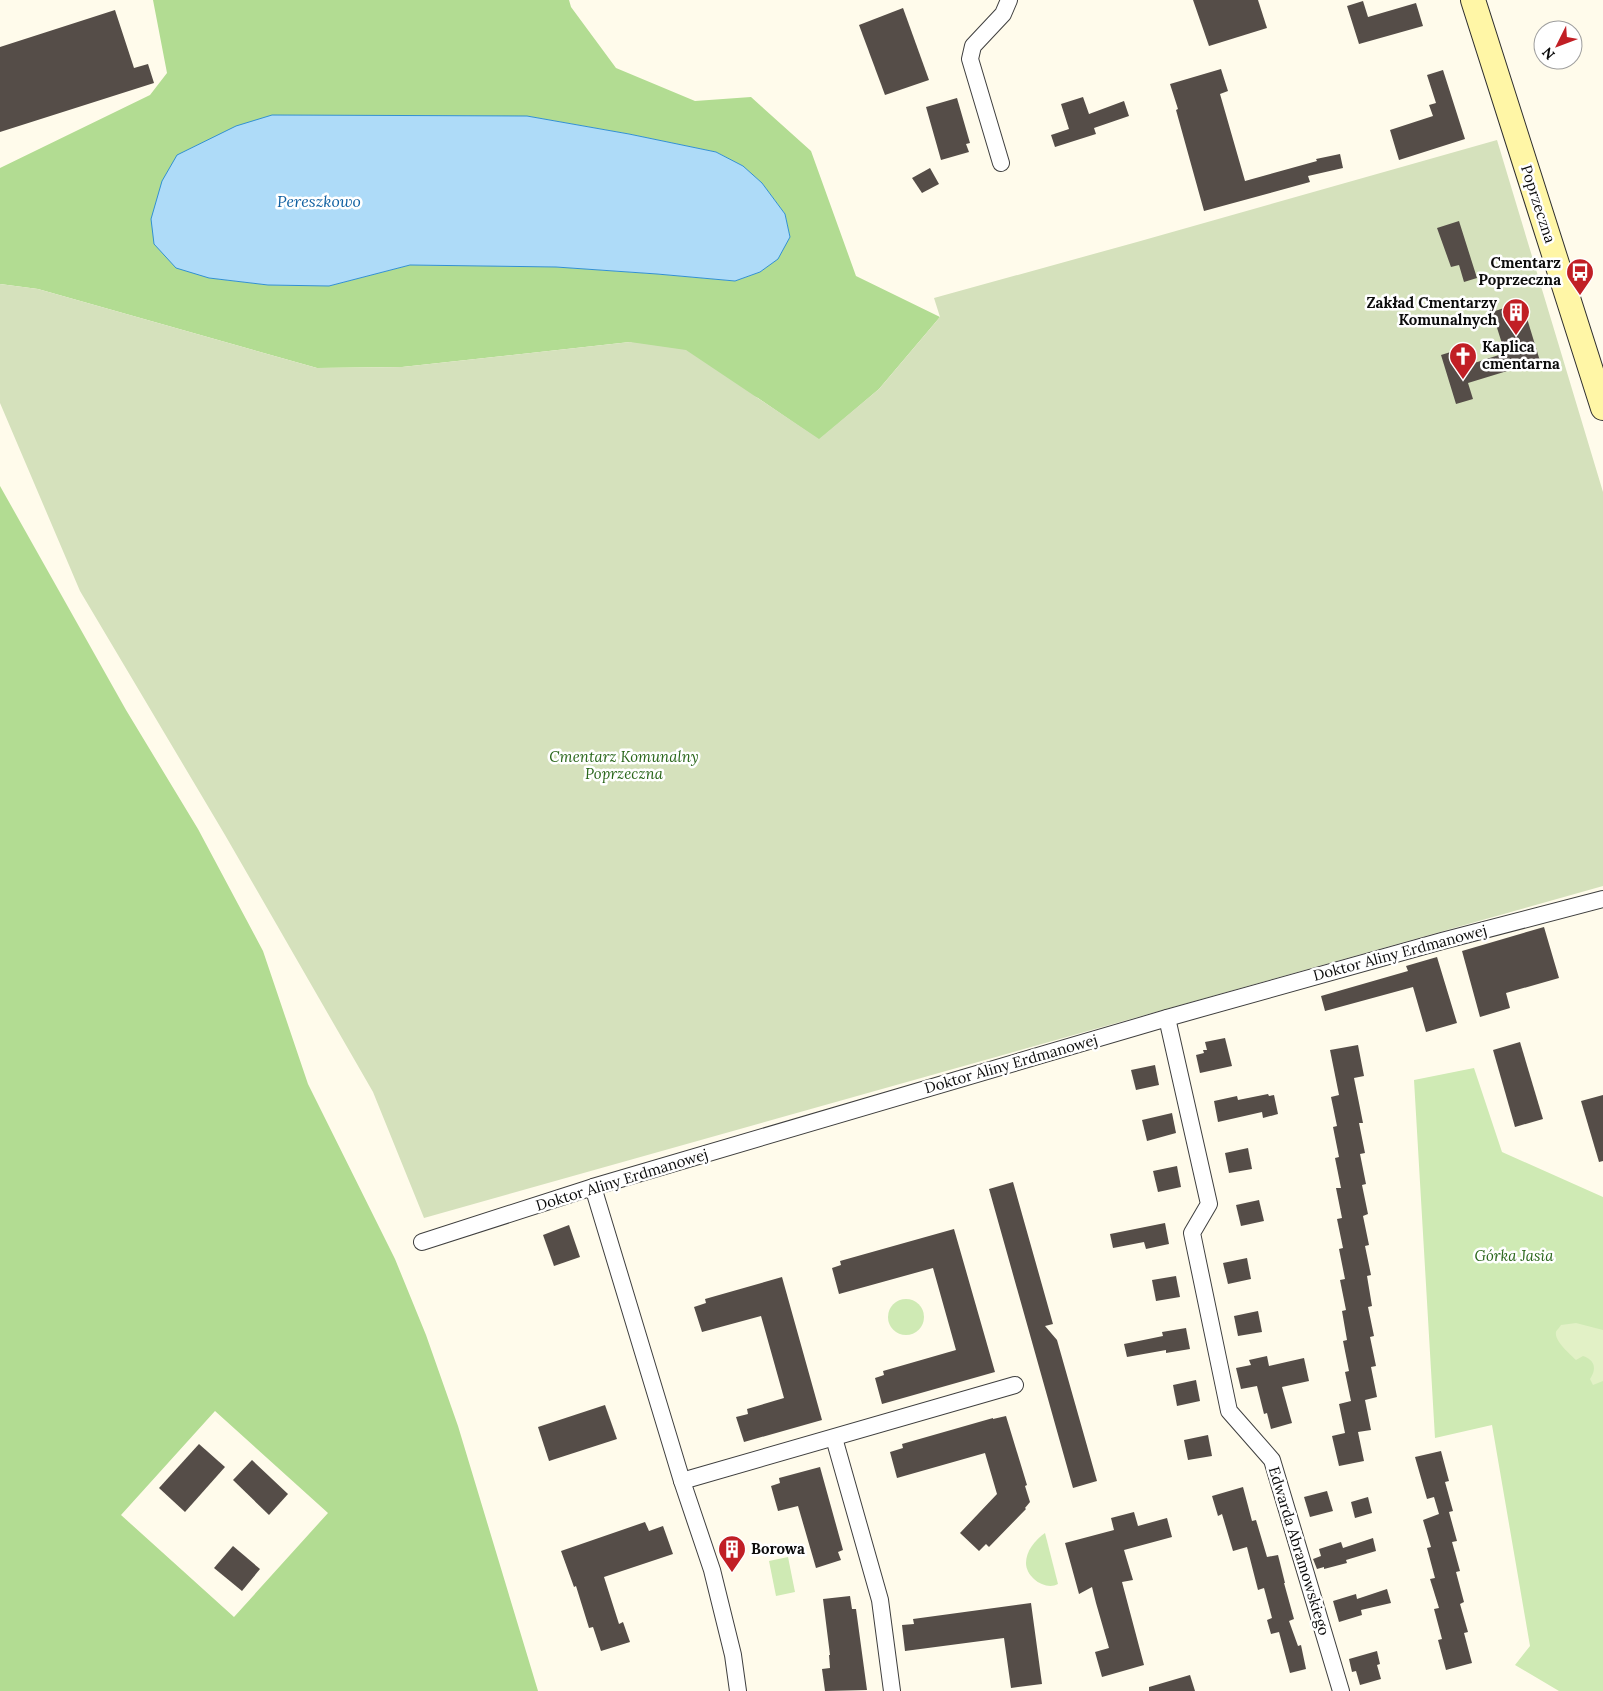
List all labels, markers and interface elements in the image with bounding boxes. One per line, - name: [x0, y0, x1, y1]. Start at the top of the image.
- north arrow: [1533, 20, 1583, 70]
- text: N: [1538, 44, 1559, 64]
- street label: Poprzeczna: [1517, 162, 1560, 246]
- water label: Pereszkowo: [277, 191, 361, 211]
- place label: Cmentarz Poprzeczna: [1478, 253, 1561, 289]
- bus stop icon: Cmentarz Poprzeczna: [1565, 257, 1595, 296]
- place label: Zakład Cmentarzy Komunalnych: [1367, 293, 1498, 329]
- building icon: Zakład Cmentarzy Komunalnych: [1501, 297, 1531, 336]
- place label: Kaplica cmentarna: [1482, 337, 1560, 373]
- church icon: Kaplica cmentarna: [1448, 341, 1478, 380]
- park label: Cmentarz Komunalny Poprzeczna: [549, 747, 699, 783]
- street label: Doktor Aliny Erdmanowej: [1311, 920, 1489, 985]
- street label: Doktor Aliny Erdmanowej: [922, 1030, 1100, 1097]
- street label: Doktor Aliny Erdmanowej: [533, 1144, 710, 1215]
- park label: Górka Jasia: [1475, 1246, 1554, 1265]
- street label: Edwarda Abramowskiego: [1265, 1464, 1334, 1638]
- building icon: Borowa: [717, 1534, 747, 1573]
- place label: Borowa: [751, 1539, 805, 1558]

